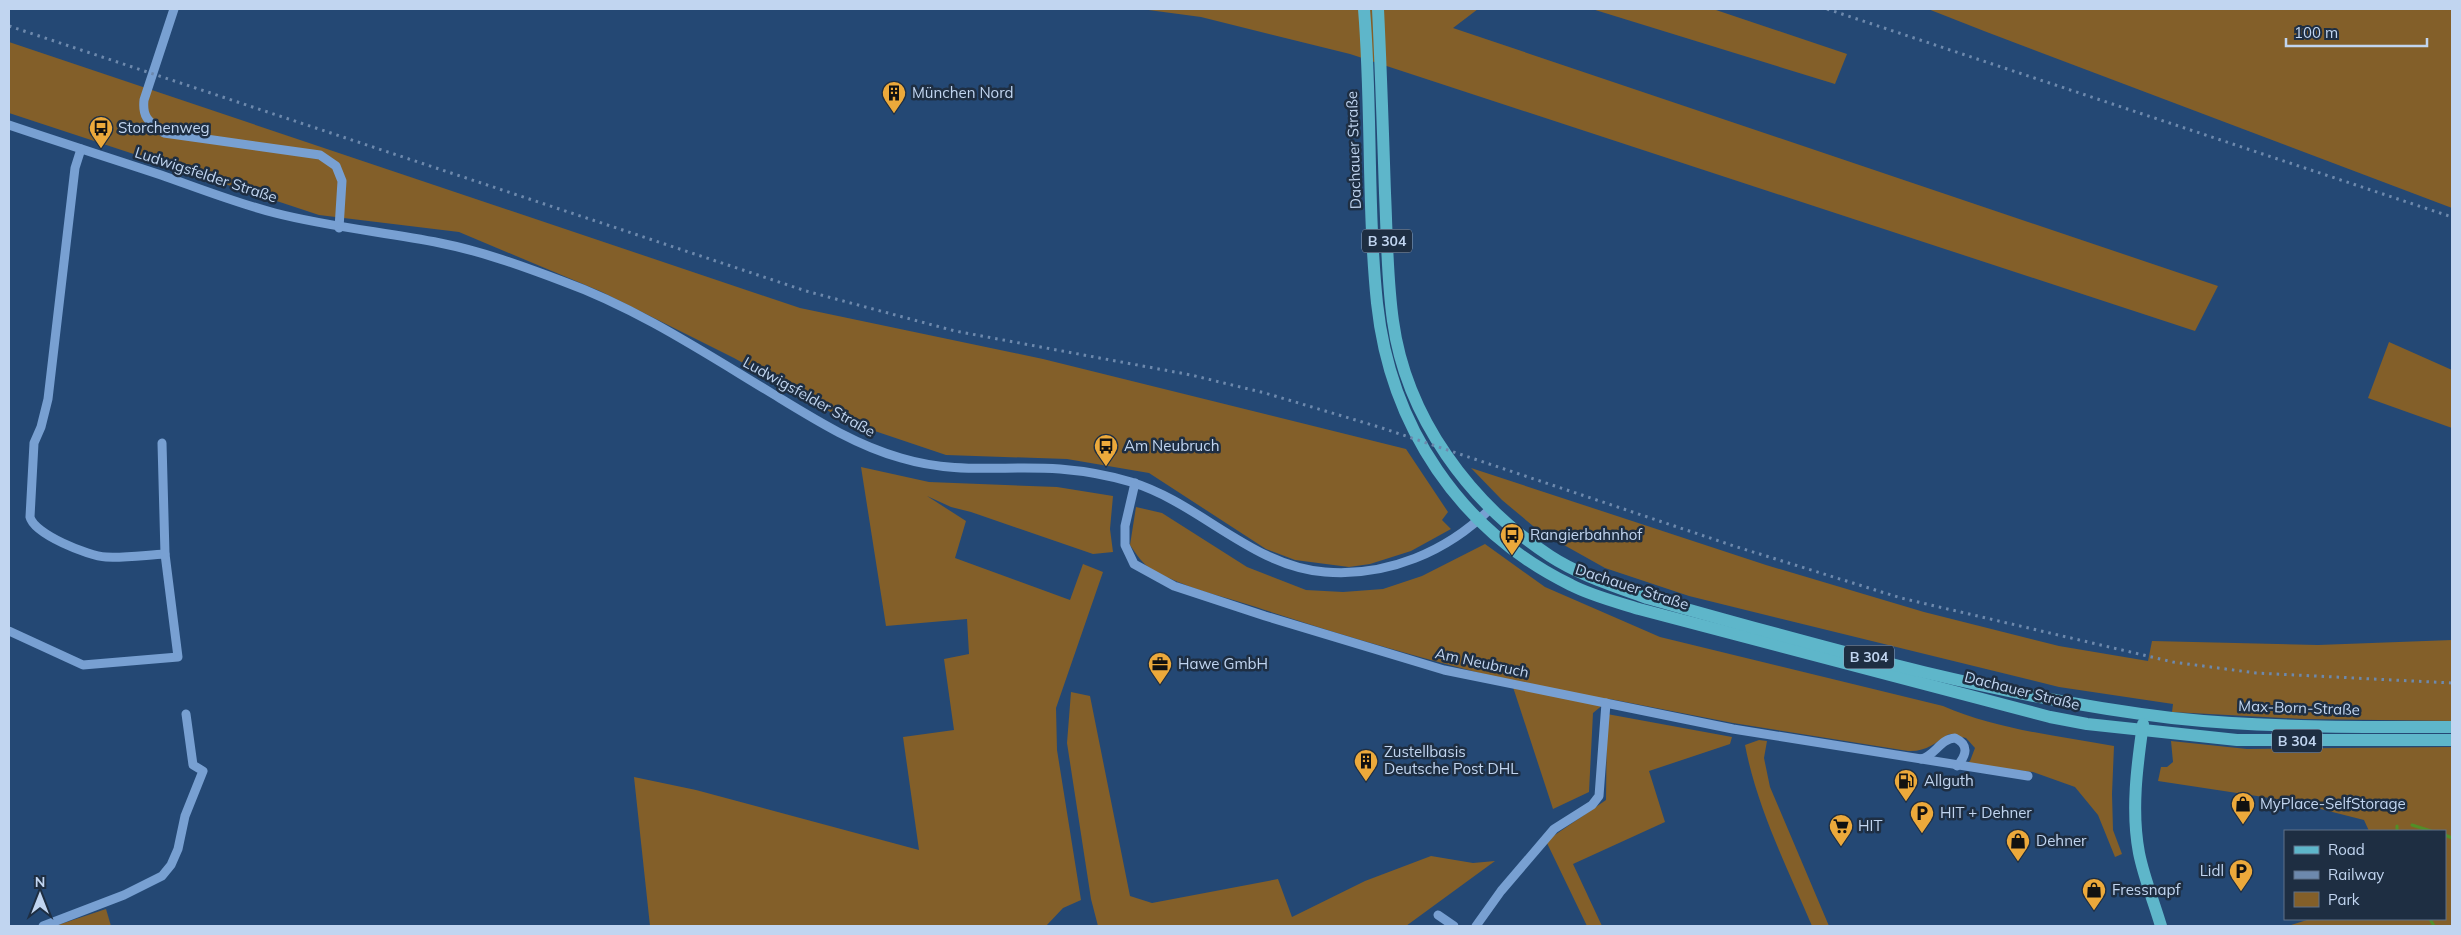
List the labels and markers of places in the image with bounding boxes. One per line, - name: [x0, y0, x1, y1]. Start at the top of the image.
- building icon: München Nord: [881, 80, 907, 114]
- place label: München Nord: [912, 83, 1014, 102]
- bus stop icon: Storchenweg: [88, 115, 114, 149]
- place label: Storchenweg: [118, 118, 210, 137]
- bus stop icon: Am Neubruch: [1093, 433, 1119, 467]
- place label: Am Neubruch: [1124, 436, 1219, 455]
- bus stop icon: Rangierbahnhof: [1499, 522, 1525, 556]
- place label: Rangierbahnhof: [1530, 525, 1643, 544]
- office icon: Hawe GmbH: [1147, 651, 1173, 685]
- place label: Hawe GmbH: [1178, 654, 1268, 673]
- place label: Zustellbasis Deutsche Post DHL: [1384, 742, 1518, 778]
- building icon: Zustellbasis Deutsche Post DHL: [1353, 748, 1379, 782]
- fuel station icon: Allguth: [1893, 768, 1919, 802]
- place label: Allguth: [1924, 771, 1974, 790]
- shop icon: MyPlace-SelfStorage: [2230, 791, 2256, 825]
- place label: MyPlace-SelfStorage: [2260, 794, 2406, 813]
- parking icon: HIT + Dehner: [1909, 800, 1935, 834]
- place label: HIT + Dehner: [1940, 803, 2032, 822]
- supermarket icon: HIT: [1828, 813, 1854, 847]
- place label: HIT: [1858, 816, 1882, 835]
- shop icon: Dehner: [2005, 828, 2031, 862]
- place label: Dehner: [2036, 831, 2087, 850]
- parking icon: Lidl: [2228, 858, 2254, 892]
- place label: Lidl: [2200, 861, 2224, 880]
- shop icon: Fressnapf: [2081, 877, 2107, 911]
- place label: Fressnapf: [2112, 880, 2181, 899]

